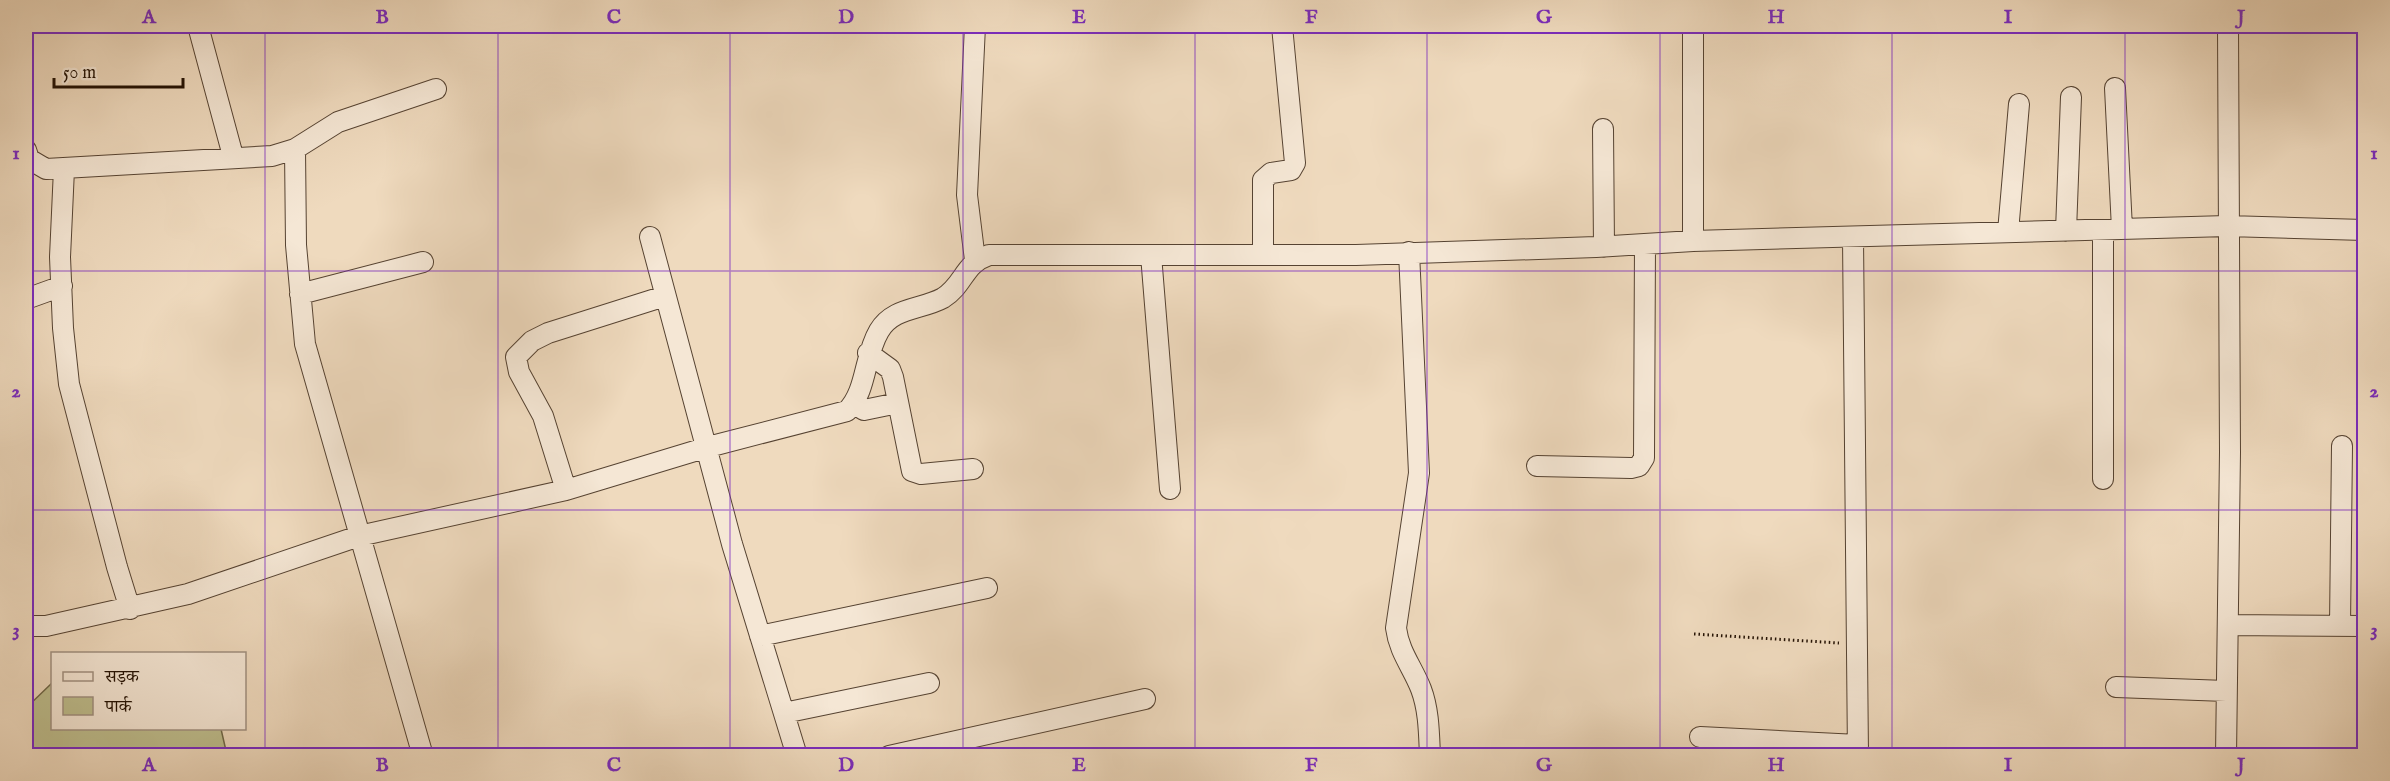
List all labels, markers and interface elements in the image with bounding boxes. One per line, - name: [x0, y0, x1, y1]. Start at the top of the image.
- text: A: [141, 5, 157, 30]
- text: B: [375, 5, 389, 30]
- text: C: [607, 5, 621, 30]
- text: D: [838, 5, 854, 30]
- text: E: [1072, 5, 1086, 30]
- text: F: [1305, 5, 1318, 30]
- text: G: [1536, 5, 1553, 30]
- text: H: [1767, 5, 1785, 30]
- text: I: [2004, 5, 2013, 30]
- text: J: [2234, 5, 2246, 30]
- scale bar: [54, 51, 183, 89]
- text: 50 m: [63, 62, 96, 85]
- text: 1: [12, 141, 20, 166]
- text: 1: [2370, 141, 2378, 166]
- text: 2: [11, 379, 21, 404]
- text: 2: [2369, 379, 2379, 404]
- text: 3: [12, 618, 20, 643]
- text: 3: [2370, 618, 2378, 643]
- legend: [51, 652, 246, 730]
- text: सड़क: [104, 666, 140, 689]
- text: पार्क: [104, 696, 133, 719]
- text: A: [141, 753, 157, 778]
- text: B: [375, 753, 389, 778]
- text: C: [607, 753, 621, 778]
- text: D: [838, 753, 854, 778]
- text: E: [1072, 753, 1086, 778]
- text: F: [1305, 753, 1318, 778]
- text: G: [1536, 753, 1553, 778]
- text: H: [1767, 753, 1785, 778]
- text: I: [2004, 753, 2013, 778]
- text: J: [2234, 753, 2246, 778]

